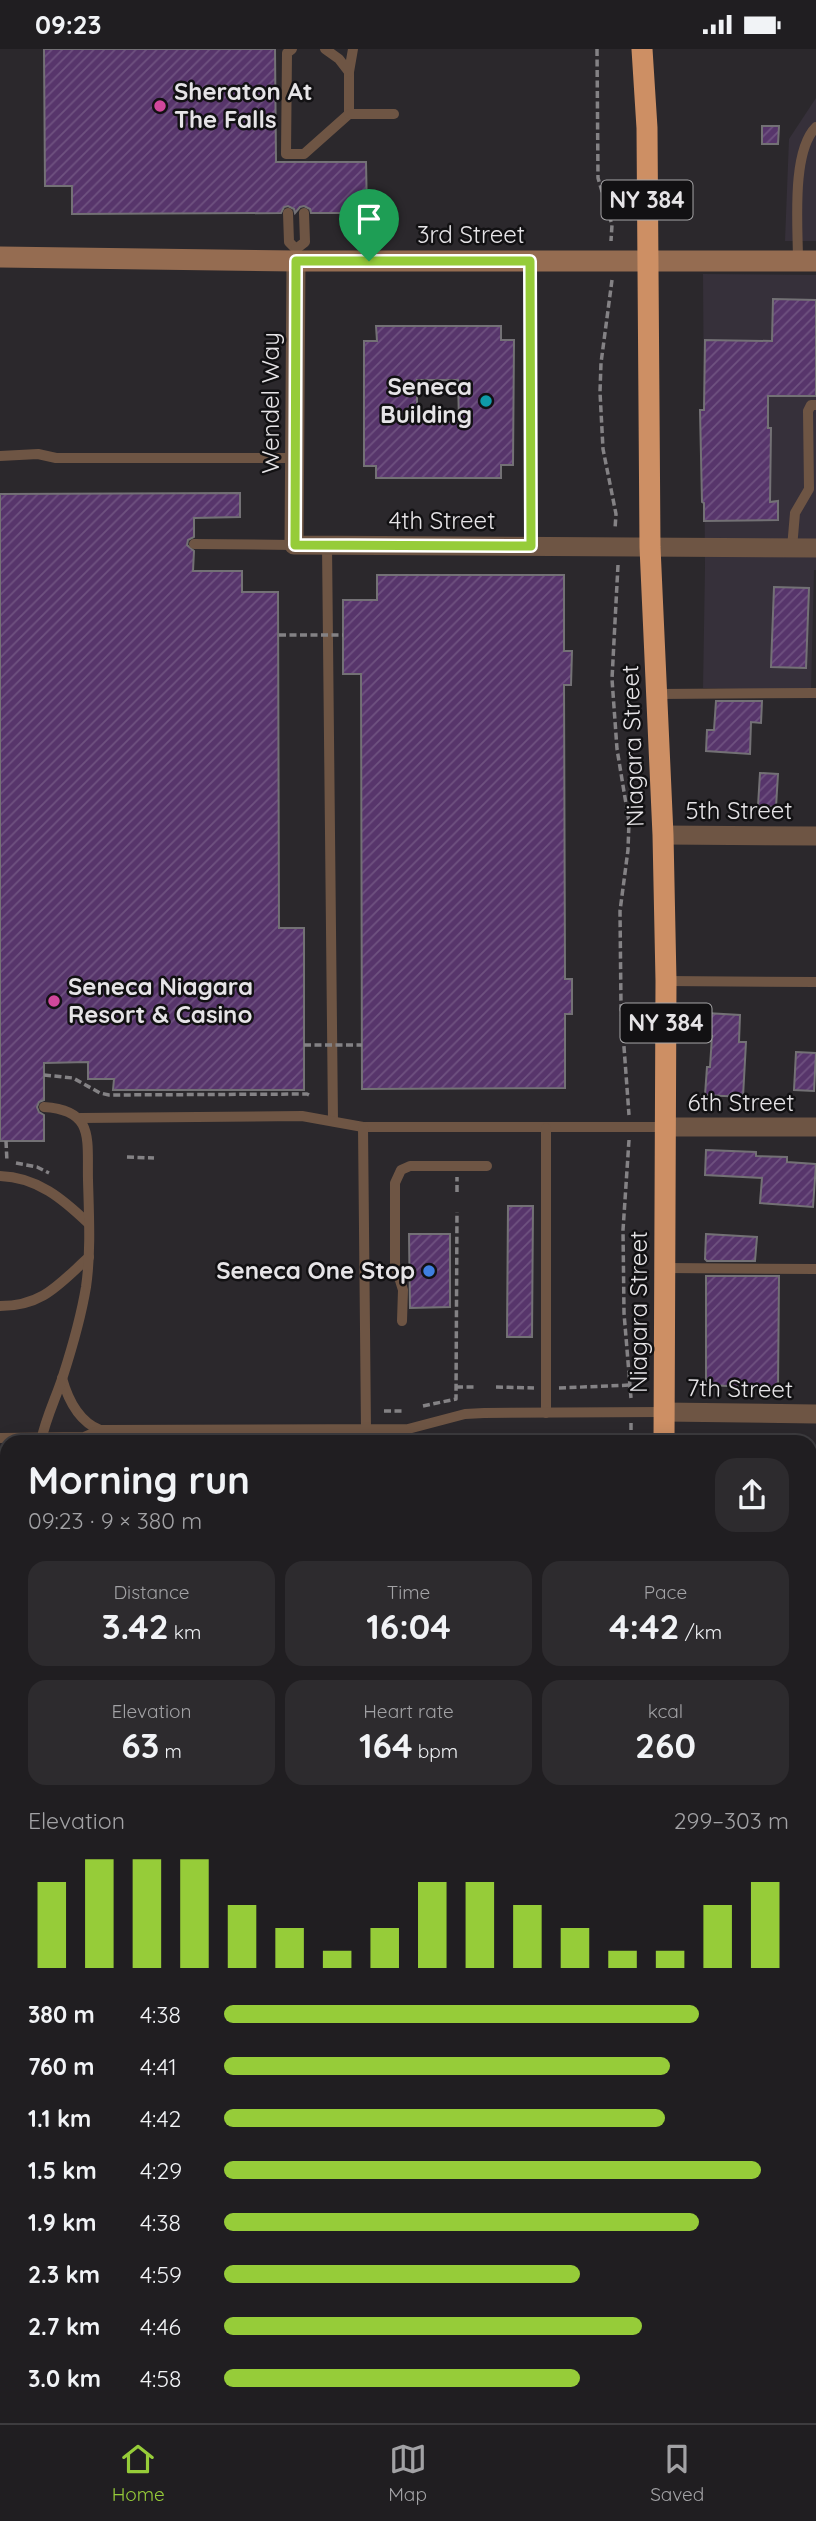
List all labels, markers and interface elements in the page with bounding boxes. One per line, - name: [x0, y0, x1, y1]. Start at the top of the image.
- text: 09:23: [35, 8, 102, 41]
- place label: Sheraton At The Falls: [174, 76, 312, 134]
- marker: Sheraton At The Falls: [152, 98, 168, 114]
- road number: NY 384: [602, 181, 692, 219]
- pin: [339, 189, 399, 261]
- icon: arrive: [350, 200, 388, 238]
- street label: 3rd Street: [417, 219, 525, 249]
- street label: Wendel Way: [255, 332, 285, 474]
- place label: Seneca Building: [380, 371, 472, 429]
- marker: Seneca Building: [478, 393, 494, 409]
- street label: 4th Street: [389, 505, 495, 535]
- street label: Niagara Street: [614, 664, 650, 828]
- street label: 5th Street: [686, 795, 793, 825]
- place label: Seneca Niagara Resort & Casino: [68, 971, 253, 1029]
- marker: Seneca Niagara Resort & Casino: [46, 993, 62, 1009]
- road number: NY 384: [620, 1003, 712, 1042]
- street label: 6th Street: [688, 1087, 794, 1117]
- street label: Niagara Street: [623, 1231, 653, 1393]
- place label: Seneca One Stop: [216, 1255, 415, 1285]
- marker: Seneca One Stop: [421, 1263, 437, 1279]
- street label: 7th Street: [687, 1372, 793, 1404]
- text: Morning run: [28, 1456, 250, 1504]
- button: share: [715, 1458, 789, 1532]
- text: 09:23 · 9 × 380 m: [28, 1506, 202, 1535]
- text: Distance: [113, 1580, 190, 1604]
- text: Time: [387, 1580, 430, 1604]
- text: Pace: [644, 1580, 687, 1604]
- text: 3.42: [102, 1604, 169, 1648]
- text: 16:04: [366, 1604, 451, 1648]
- text: 4:42: [609, 1604, 680, 1648]
- text: km: [169, 1620, 201, 1644]
- text: /km: [680, 1620, 722, 1644]
- text: Elevation: [111, 1699, 192, 1723]
- text: Heart rate: [363, 1699, 454, 1723]
- text: kcal: [648, 1699, 683, 1723]
- text: 63: [121, 1723, 159, 1767]
- text: 164: [359, 1723, 413, 1767]
- text: 260: [635, 1723, 696, 1767]
- text: m: [159, 1739, 182, 1763]
- text: bpm: [413, 1739, 458, 1763]
- text: Elevation: [28, 1806, 125, 1835]
- text: 299–303 m: [674, 1806, 789, 1835]
- text: 380 m: [28, 2000, 95, 2029]
- text: 4:38: [140, 2000, 181, 2029]
- text: 760 m: [28, 2052, 94, 2081]
- text: 4:41: [140, 2052, 177, 2081]
- text: 1.1 km: [28, 2104, 91, 2133]
- text: 4:42: [140, 2104, 181, 2133]
- text: 1.5 km: [28, 2156, 97, 2185]
- text: 4:29: [140, 2156, 182, 2185]
- text: 1.9 km: [28, 2208, 96, 2237]
- text: 4:38: [140, 2208, 181, 2237]
- text: 2.3 km: [28, 2260, 100, 2289]
- text: 4:59: [140, 2260, 182, 2289]
- text: 2.7 km: [28, 2312, 100, 2341]
- text: 4:46: [140, 2312, 181, 2341]
- text: 3.0 km: [28, 2364, 101, 2393]
- text: 4:58: [140, 2364, 181, 2393]
- tab: Home: [112, 2440, 165, 2506]
- tab: Map: [388, 2440, 427, 2506]
- tab: Saved: [650, 2440, 704, 2506]

